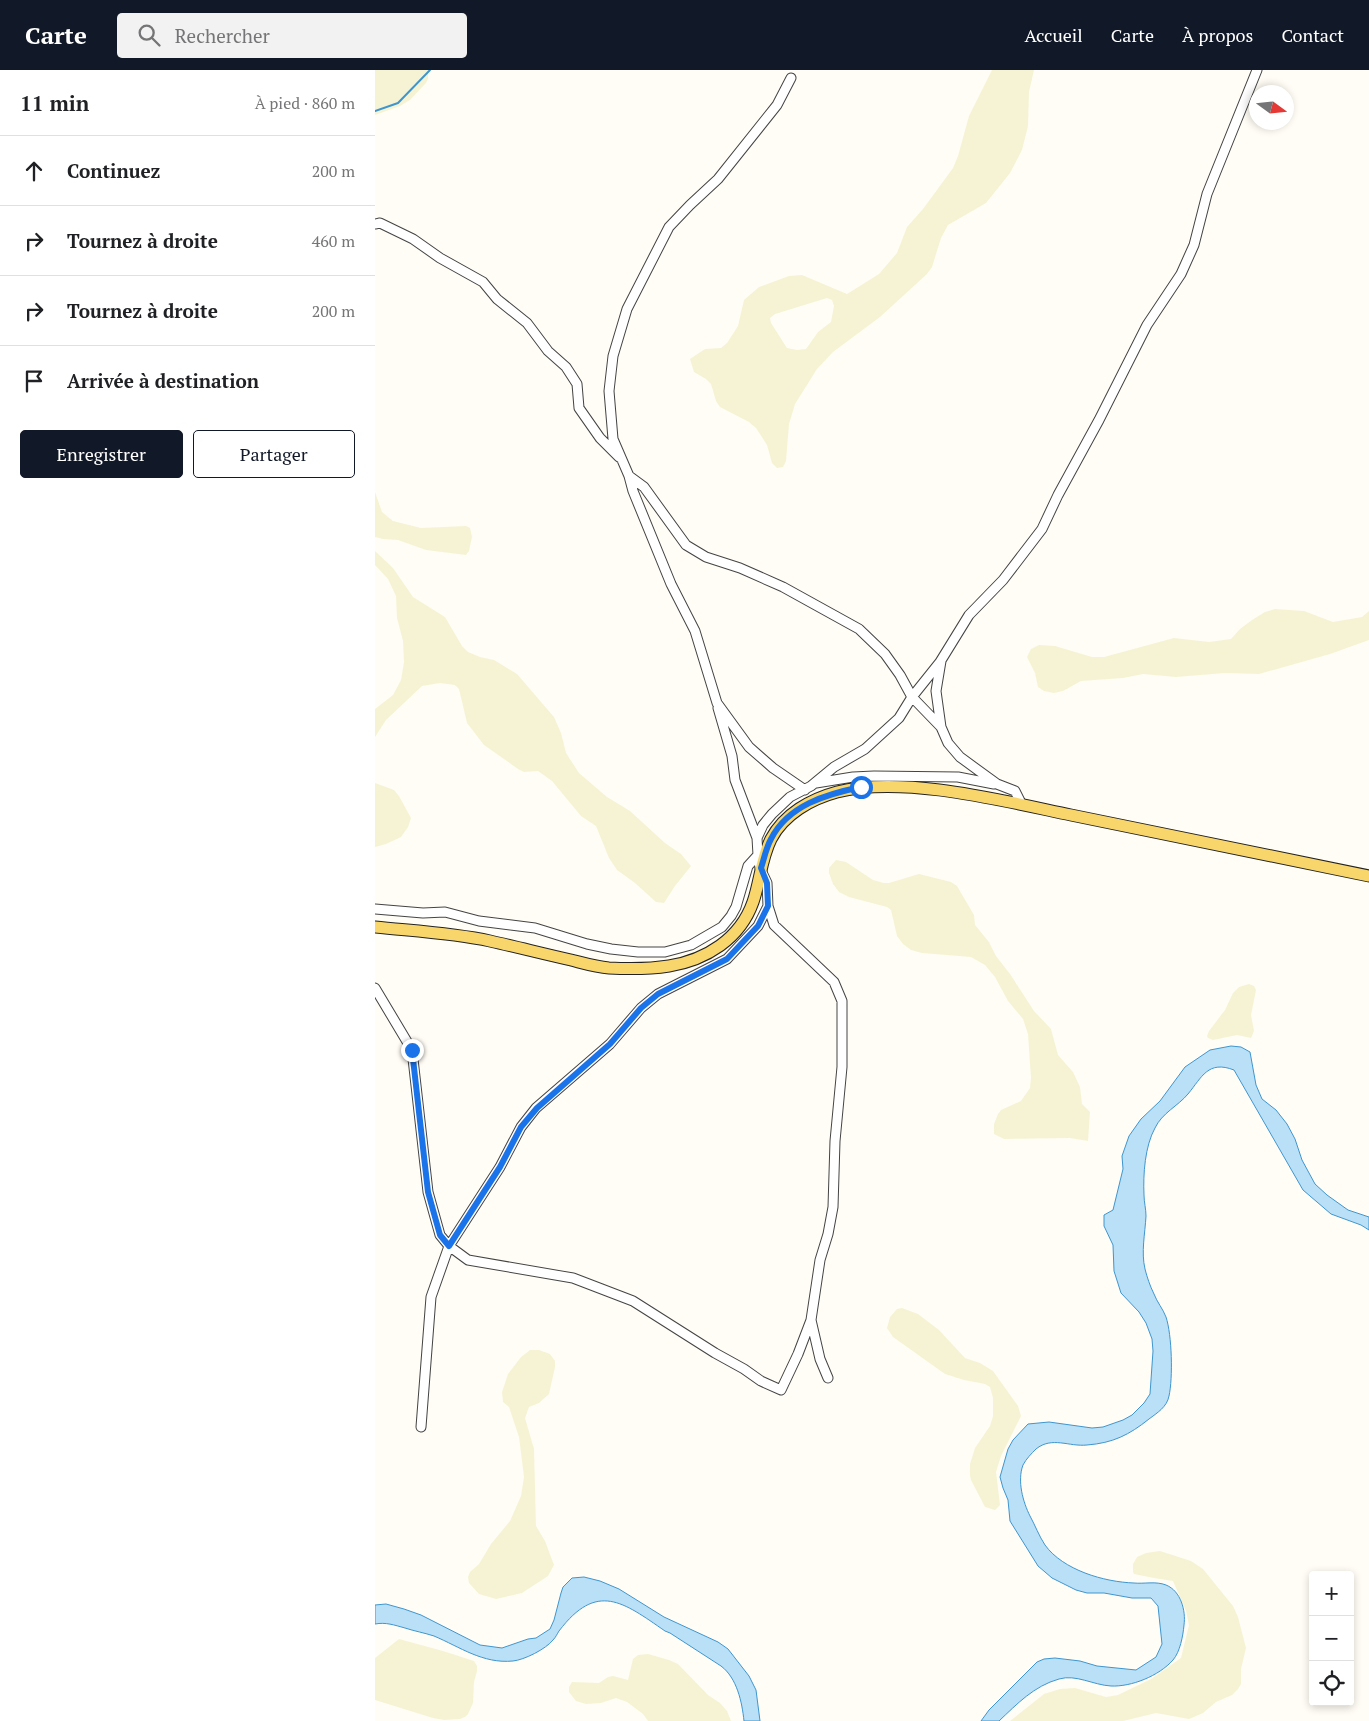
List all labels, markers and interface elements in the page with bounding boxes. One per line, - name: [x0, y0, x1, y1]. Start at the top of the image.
- search box: [117, 13, 467, 58]
- text: Carte: [25, 19, 87, 51]
- icon: search: [135, 21, 163, 49]
- text: Rechercher: [175, 23, 270, 48]
- text: Accueil: [1024, 23, 1083, 47]
- text: Carte: [1111, 23, 1154, 47]
- text: À propos: [1182, 23, 1253, 47]
- text: Contact: [1281, 23, 1344, 47]
- north arrow: [1249, 85, 1294, 130]
- text: 11 min: [20, 89, 89, 117]
- text: À pied · 860 m: [255, 92, 355, 114]
- icon: ahead: [20, 157, 48, 185]
- text: Continuez: [67, 158, 160, 183]
- text: 200 m: [312, 160, 355, 182]
- icon: right: [20, 227, 48, 255]
- text: Tournez à droite: [67, 228, 218, 253]
- text: 460 m: [312, 230, 355, 252]
- icon: right: [20, 297, 48, 325]
- text: Tournez à droite: [67, 298, 218, 323]
- text: 200 m: [312, 300, 355, 322]
- icon: arrive: [20, 367, 48, 395]
- text: Arrivée à destination: [67, 368, 259, 393]
- button: Enregistrer: [20, 430, 183, 478]
- button: Partager: [193, 430, 355, 478]
- route start: [850, 776, 873, 799]
- route end: [401, 1039, 424, 1062]
- map controls: [1309, 1571, 1354, 1706]
- button: +: [1309, 1571, 1354, 1616]
- button: −: [1309, 1616, 1354, 1661]
- button: locate: [1309, 1661, 1354, 1706]

